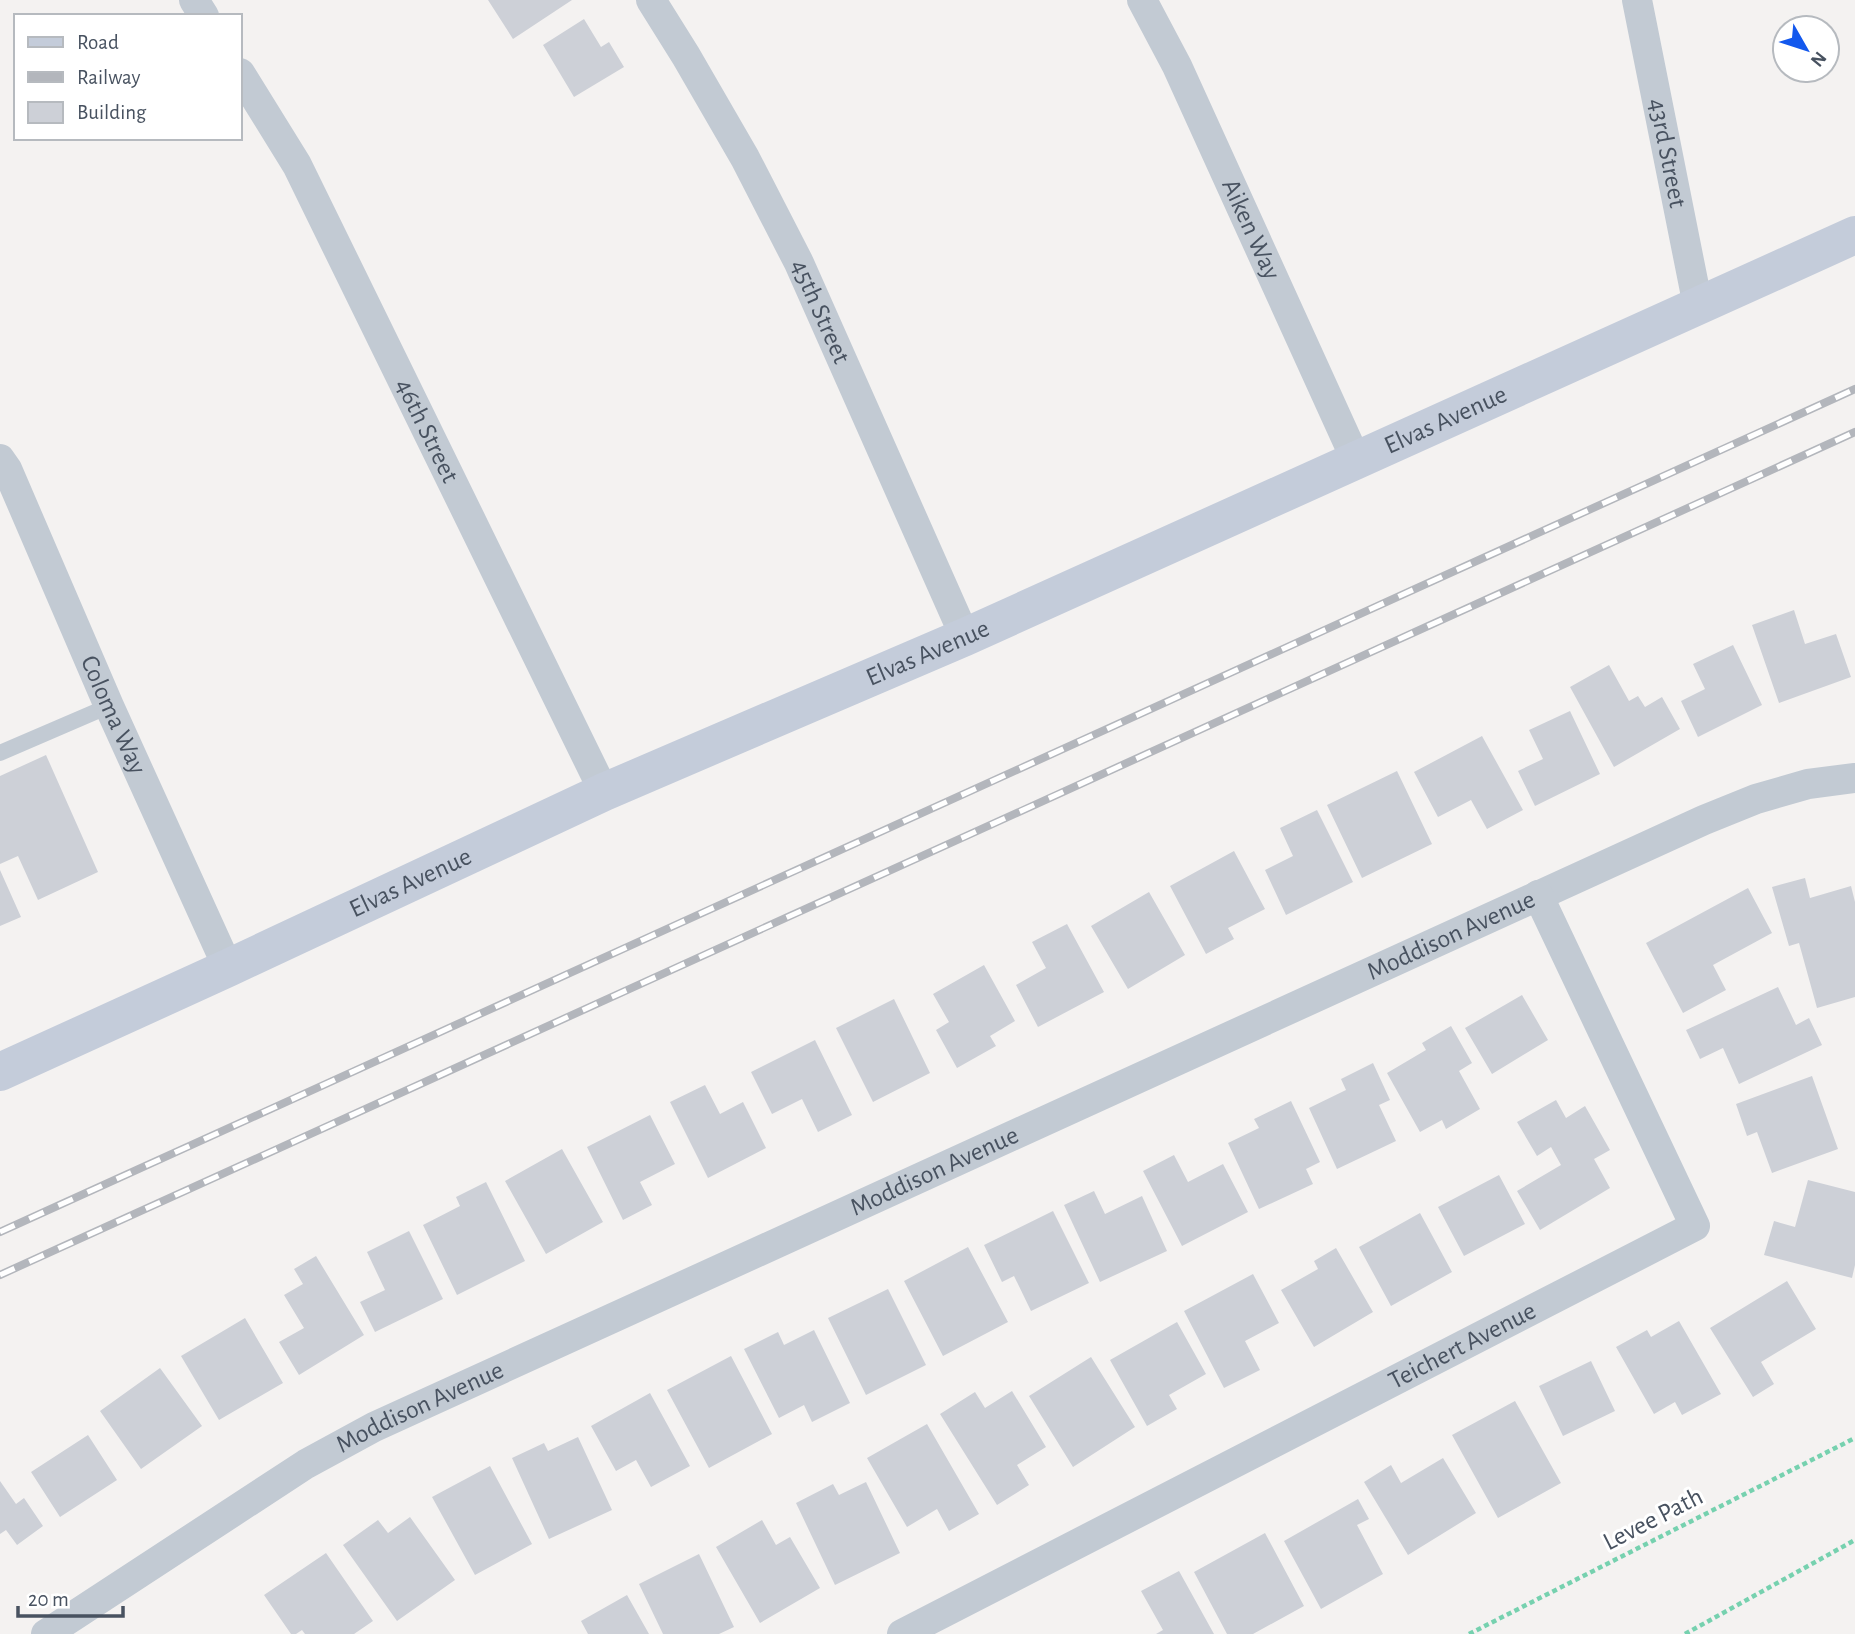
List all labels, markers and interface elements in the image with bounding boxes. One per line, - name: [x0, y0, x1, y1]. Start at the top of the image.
- legend: [14, 14, 242, 140]
- north arrow: [1771, 14, 1841, 84]
- text: Road: [77, 32, 119, 53]
- text: N: [1807, 48, 1830, 70]
- text: Railway: [77, 67, 140, 88]
- street label: 43rd Street: [1644, 96, 1691, 210]
- text: Building: [77, 102, 147, 123]
- street label: Aiken Way: [1217, 175, 1285, 283]
- street label: 45th Street: [786, 256, 855, 367]
- street label: 46th Street: [391, 375, 463, 487]
- street label: Elvas Avenue: [1380, 381, 1511, 459]
- street label: Elvas Avenue: [862, 615, 993, 691]
- street label: Coloma Way: [76, 652, 151, 778]
- street label: Elvas Avenue: [345, 843, 475, 922]
- street label: Moddison Avenue: [1363, 886, 1539, 985]
- street label: Moddison Avenue: [846, 1122, 1022, 1221]
- street label: Teichert Avenue: [1384, 1297, 1540, 1394]
- street label: Moddison Avenue: [332, 1357, 507, 1458]
- street label: Levee Path: [1599, 1483, 1707, 1555]
- scale bar: [18, 1574, 122, 1618]
- text: 20 m: [28, 1589, 69, 1610]

